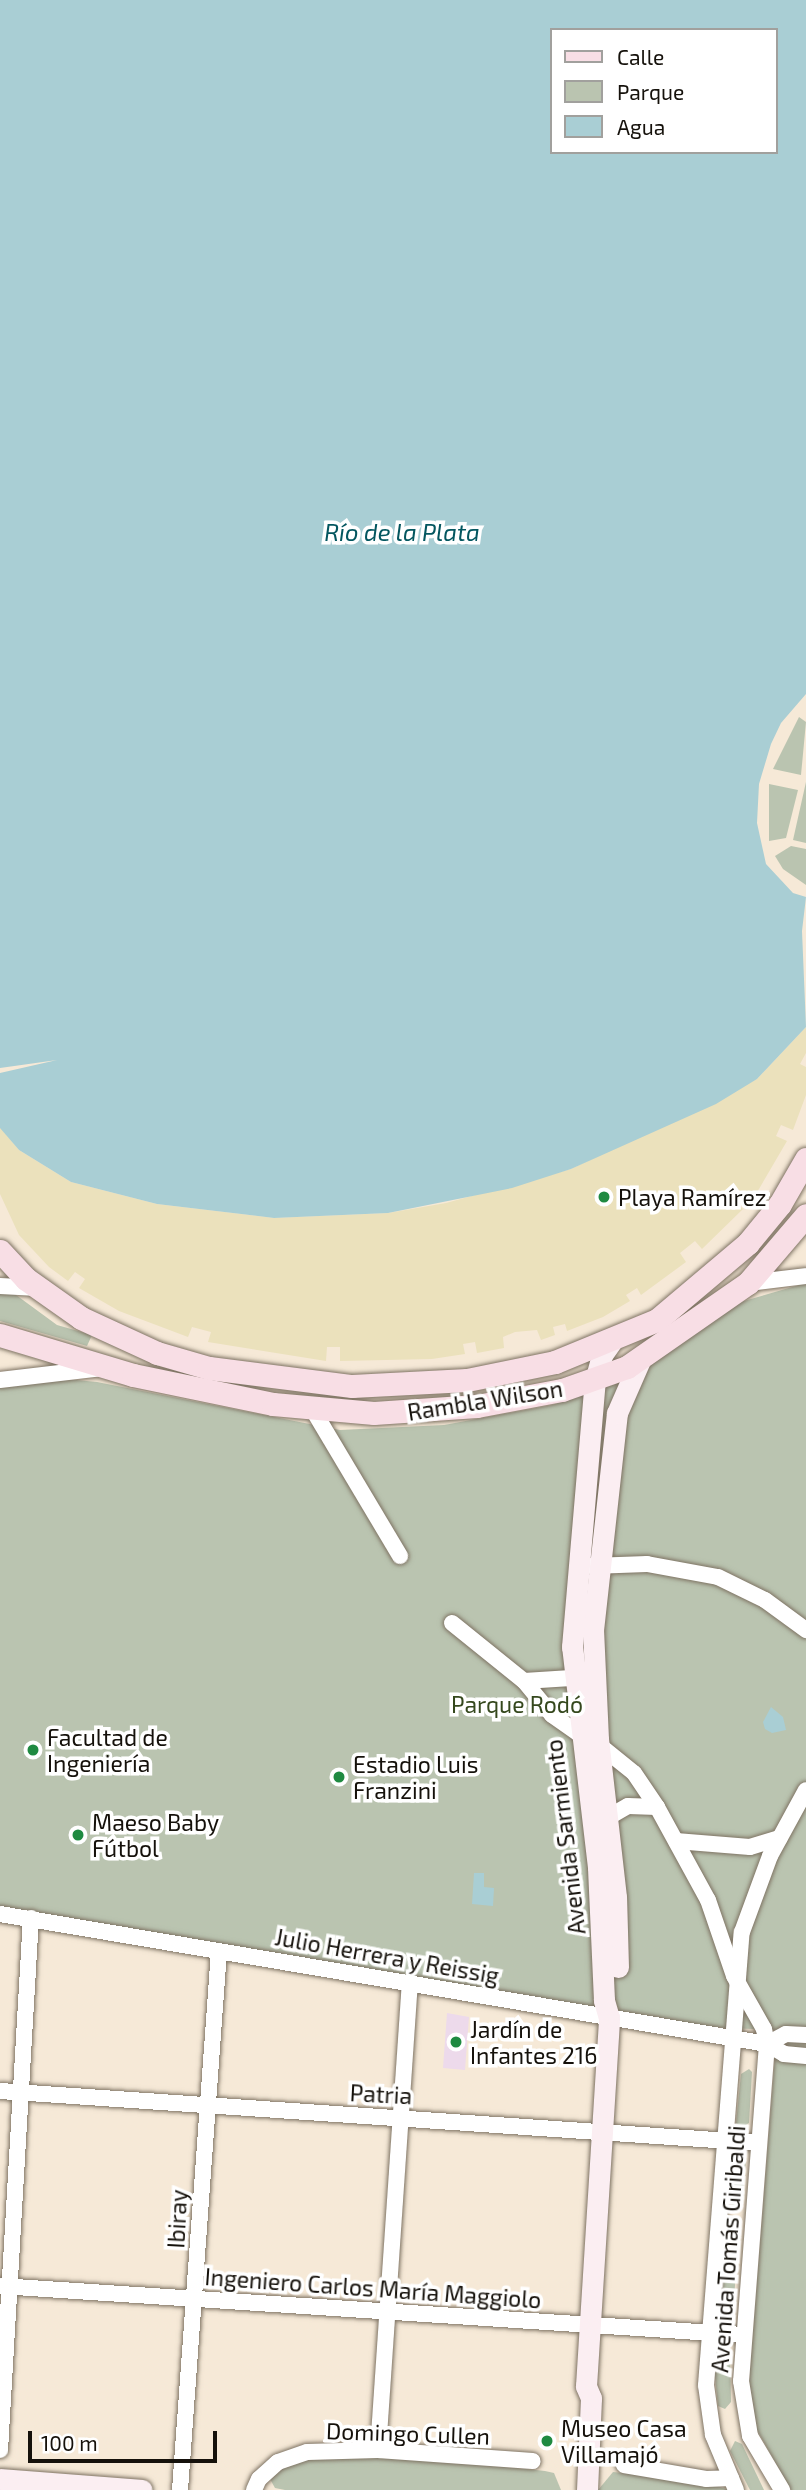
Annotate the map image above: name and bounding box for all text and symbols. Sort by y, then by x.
legend [550,28,778,154]
text: Calle [617,44,664,69]
text: Parque [617,79,684,104]
text: Agua [617,114,665,139]
water label: Río de la Plata [324,518,480,546]
place label: Playa Ramírez [618,1183,767,1211]
marker: Playa Ramírez [596,1189,612,1205]
street label: Rambla Wilson [405,1374,565,1426]
park label: Parque Rodó [451,1690,583,1718]
place label: Facultad de Ingeniería [47,1723,168,1777]
street label: Avenida Sarmiento [539,1738,591,1936]
marker: Facultad de Ingeniería [25,1742,41,1758]
place label: Estadio Luis Franzini [353,1750,478,1804]
marker: Estadio Luis Franzini [331,1769,347,1785]
place label: Maeso Baby Fútbol [92,1808,219,1862]
marker: Maeso Baby Fútbol [70,1827,86,1843]
street label: Julio Herrera y Reissig [272,1923,502,1989]
place label: Jardín de Infantes 216 [470,2015,597,2069]
marker: Jardín de Infantes 216 [448,2034,464,2050]
street label: Patria [349,2079,413,2109]
street label: Avenida Tomás Giribaldi [706,2124,750,2374]
street label: Ibiray [162,2189,192,2249]
street label: Ingeniero Carlos María Maggiolo [204,2262,542,2314]
place label: Museo Casa Villamajó [561,2414,687,2468]
scale bar [32,2416,220,2460]
street label: Domingo Cullen [326,2416,490,2450]
text: 100 m [41,2430,98,2455]
marker: Museo Casa Villamajó [539,2433,555,2449]

